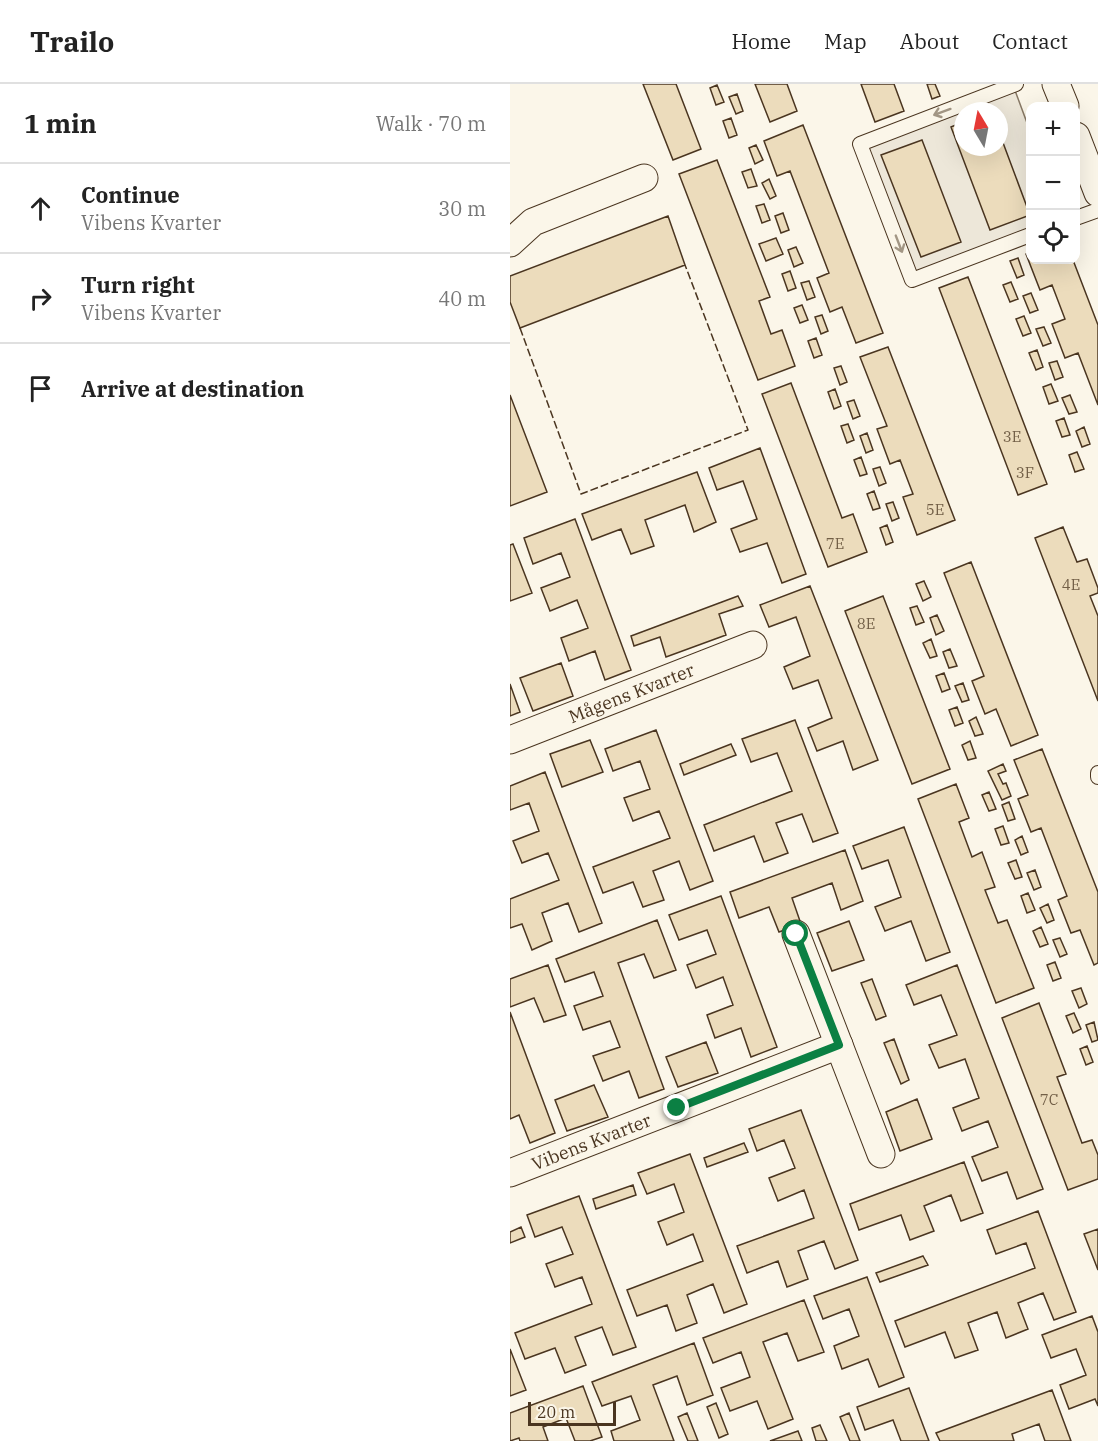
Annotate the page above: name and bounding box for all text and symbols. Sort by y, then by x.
text: Trailo [30,23,114,60]
text: Home [731,27,791,55]
text: Map [824,27,867,55]
text: About [900,27,959,55]
text: Contact [992,27,1068,55]
north arrow [954,102,1008,156]
map controls [1026,102,1080,264]
button: + [1026,102,1080,156]
text: 1 min [24,106,97,140]
one-way arrow [933,108,952,119]
text: Walk · 70 m [376,110,486,137]
button: − [1026,156,1080,210]
text: Continue [81,180,180,209]
icon: ahead [24,192,57,225]
text: 30 m [438,195,486,222]
text: Vibens Kvarter [81,209,221,236]
button: locate [1026,210,1080,264]
one-way arrow [894,234,905,253]
text: Turn right [81,270,195,299]
icon: right [24,282,57,315]
text: 40 m [438,285,486,312]
text: Vibens Kvarter [81,299,221,326]
icon: arrive [24,372,57,405]
text: Arrive at destination [81,374,304,403]
house number: 3E [1003,427,1021,446]
house number: 3F [1016,463,1034,482]
house number: 5E [926,500,944,519]
house number: 7E [826,534,844,553]
house number: 4E [1062,575,1080,594]
house number: 8E [857,614,875,633]
street label: Mågens Kvarter [565,658,697,728]
route start [782,920,808,946]
house number: 7C [1040,1090,1058,1109]
route end [663,1094,689,1120]
street label: Vibens Kvarter [528,1108,654,1175]
scale bar [528,1399,616,1426]
text: 20 m [537,1402,575,1422]

